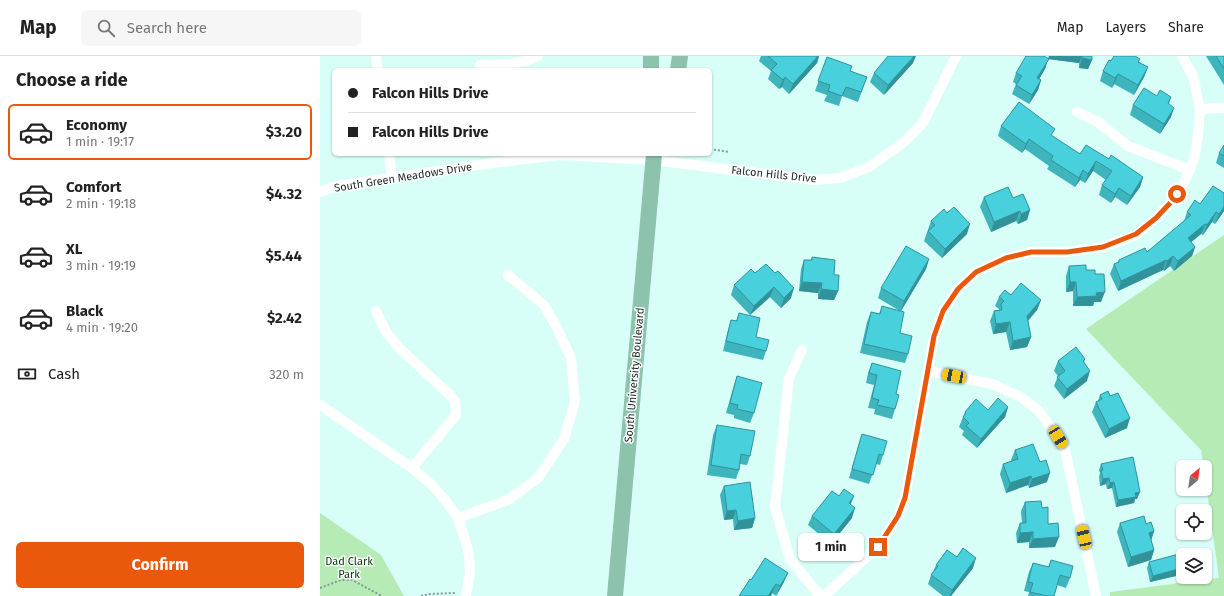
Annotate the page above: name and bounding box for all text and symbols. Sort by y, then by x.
search box [81,10,361,46]
text: Map [20,16,57,39]
icon: search [95,17,117,39]
text: Search here [127,19,207,37]
text: Map [1057,19,1083,36]
text: Layers [1105,19,1146,36]
text: Share [1168,19,1204,36]
text: Choose a ride [16,69,128,91]
text: Falcon Hills Drive [372,84,489,102]
icon: car [18,114,54,150]
text: Economy [66,116,127,134]
text: $3.20 [266,123,302,141]
text: Falcon Hills Drive [372,123,489,141]
text: 1 min · 19:17 [66,134,134,149]
street label: South Green Meadows Drive [333,160,473,195]
street label: Falcon Hills Drive [731,164,817,185]
icon: car [18,176,54,212]
text: Comfort [66,178,122,196]
text: $4.32 [266,185,302,203]
route start [1168,185,1186,203]
text: 2 min · 19:18 [66,196,136,211]
icon: car [18,238,54,274]
text: XL [66,240,82,258]
text: $5.44 [266,247,302,265]
text: 3 min · 19:19 [66,258,136,273]
icon: car [18,300,54,336]
text: Black [66,302,103,320]
street label: South University Boulevard [622,307,647,443]
text: $2.42 [267,309,302,327]
text: 4 min · 19:20 [66,320,138,335]
icon: cash [16,363,38,385]
text: Cash [48,365,80,383]
text: 320 m [269,367,304,382]
car [941,368,967,384]
car [1047,424,1069,450]
north arrow [1176,460,1212,496]
map controls [1176,460,1212,584]
button: locate [1176,504,1212,540]
car [1075,524,1093,550]
callout: 1 min [798,533,864,561]
route end [869,538,887,556]
text: 1 min [815,539,847,554]
button: Confirm [16,542,304,588]
button: layers [1176,548,1212,584]
park label: Dad Clark Park [325,555,373,581]

